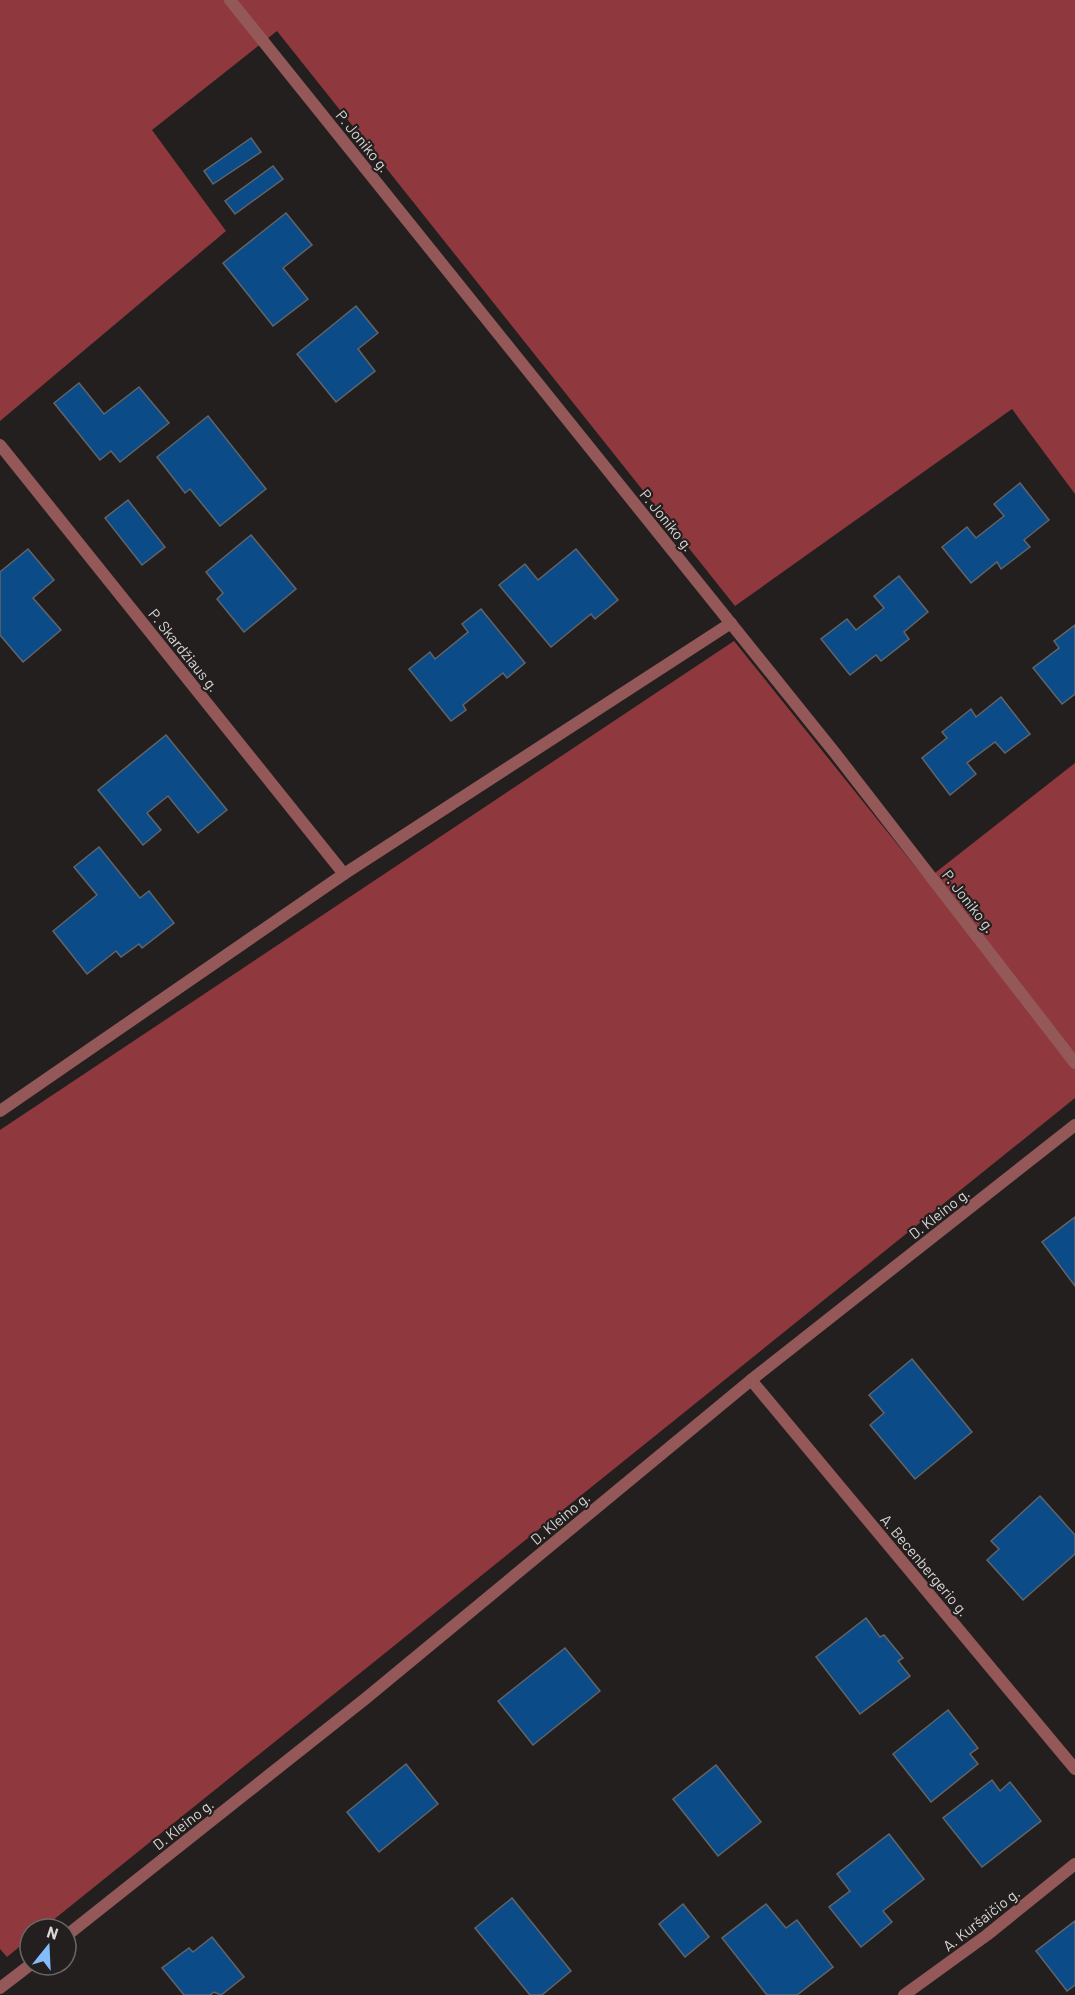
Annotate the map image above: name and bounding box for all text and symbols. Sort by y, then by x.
street label: P. Joniko g. [332,106,394,176]
street label: P. Joniko g. [636,485,698,555]
street label: P. Skardžiaus g. [145,605,223,695]
street label: P. Joniko g. [939,866,999,936]
street label: D. Kleino g. [905,1184,973,1242]
street label: D. Kleino g. [527,1488,593,1548]
street label: A. Becenbergerio g. [877,1510,973,1620]
street label: D. Kleino g. [149,1795,217,1853]
street label: A. Kuršaičio g. [939,1883,1023,1955]
north arrow [18,1917,78,1977]
text: N [45,1922,61,1943]

